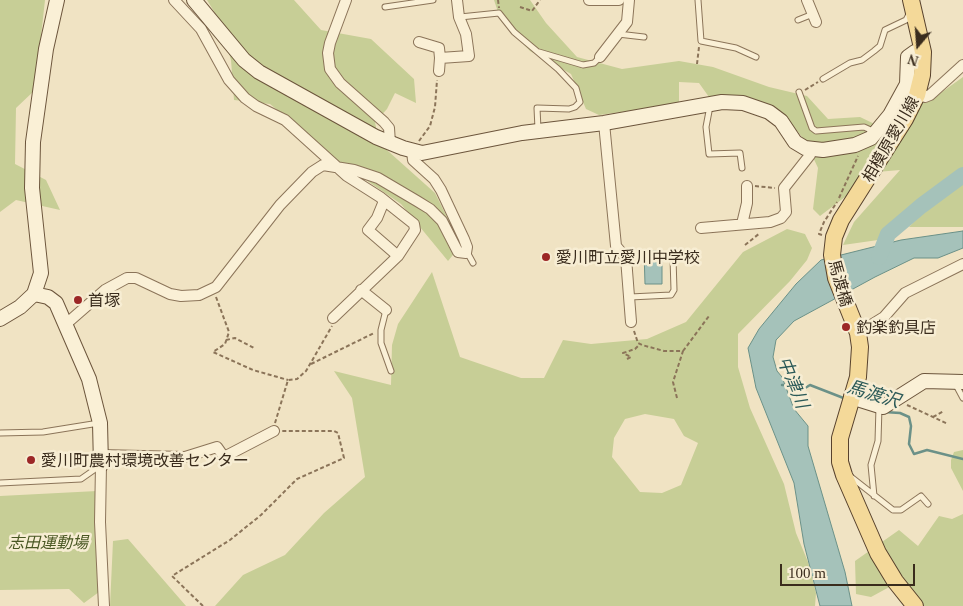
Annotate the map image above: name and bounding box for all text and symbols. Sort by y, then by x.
north arrow [893,20,943,70]
text: N [906,51,920,68]
street label: 相模原愛川線 [858,93,922,185]
place label: 愛川町立愛川中学校 [556,247,700,267]
marker: 愛川町立愛川中学校 [540,251,552,263]
street label: 馬渡橋 [825,257,857,309]
place label: 首塚 [88,290,120,310]
marker: 首塚 [72,294,84,306]
place label: 釣楽釣具店 [856,317,936,337]
marker: 釣楽釣具店 [840,321,852,333]
water label: 中津川 [774,353,814,411]
water label: 馬渡沢 [845,375,903,411]
place label: 愛川町農村環境改善センター [41,450,249,470]
marker: 愛川町農村環境改善センター [25,454,37,466]
park label: 志田運動場 [8,532,88,552]
scale bar [783,554,918,586]
text: 100 m [788,565,826,581]

